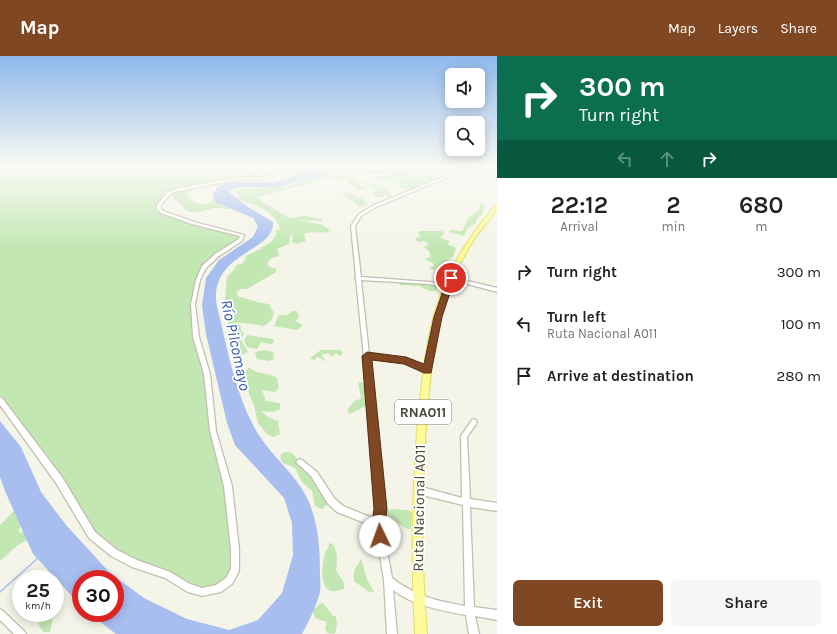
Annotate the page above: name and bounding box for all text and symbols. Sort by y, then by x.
text: Map [20,17,59,39]
text: Map [668,20,696,37]
text: Layers [718,20,758,37]
text: Share [780,20,817,37]
map controls [445,68,485,156]
button: sound [445,68,485,108]
text: 300 m [579,70,666,103]
icon: right [513,72,565,124]
text: Turn right [579,104,659,126]
button: search [445,116,485,156]
icon: left [614,148,636,170]
icon: ahead [656,148,678,170]
icon: right [698,148,720,170]
text: 22:12 [550,191,608,219]
text: 2 [666,191,681,219]
text: 680 [739,191,784,219]
text: Arrival [560,219,598,234]
text: min [662,219,685,234]
text: m [755,219,767,234]
pin [434,261,468,295]
icon: right [513,261,535,283]
text: Turn right [547,263,617,281]
text: 300 m [777,263,821,281]
icon: arrive [440,267,462,289]
water label: Río Pilcomayo [217,298,255,392]
text: Turn left [547,308,606,326]
icon: left [513,313,535,335]
text: 100 m [781,315,821,333]
text: Ruta Nacional A011 [547,326,657,341]
icon: arrive [513,365,535,387]
text: Arrive at destination [547,367,694,385]
text: 280 m [777,367,821,385]
road number: RNA011 [395,400,451,424]
street label: Ruta Nacional A011 [409,444,429,572]
position arrow [359,515,401,557]
speed limit sign: 30 [72,570,124,622]
text: 25 [26,579,50,602]
button: Exit [513,580,663,626]
button: Share [671,580,821,626]
text: km/h [25,600,51,612]

